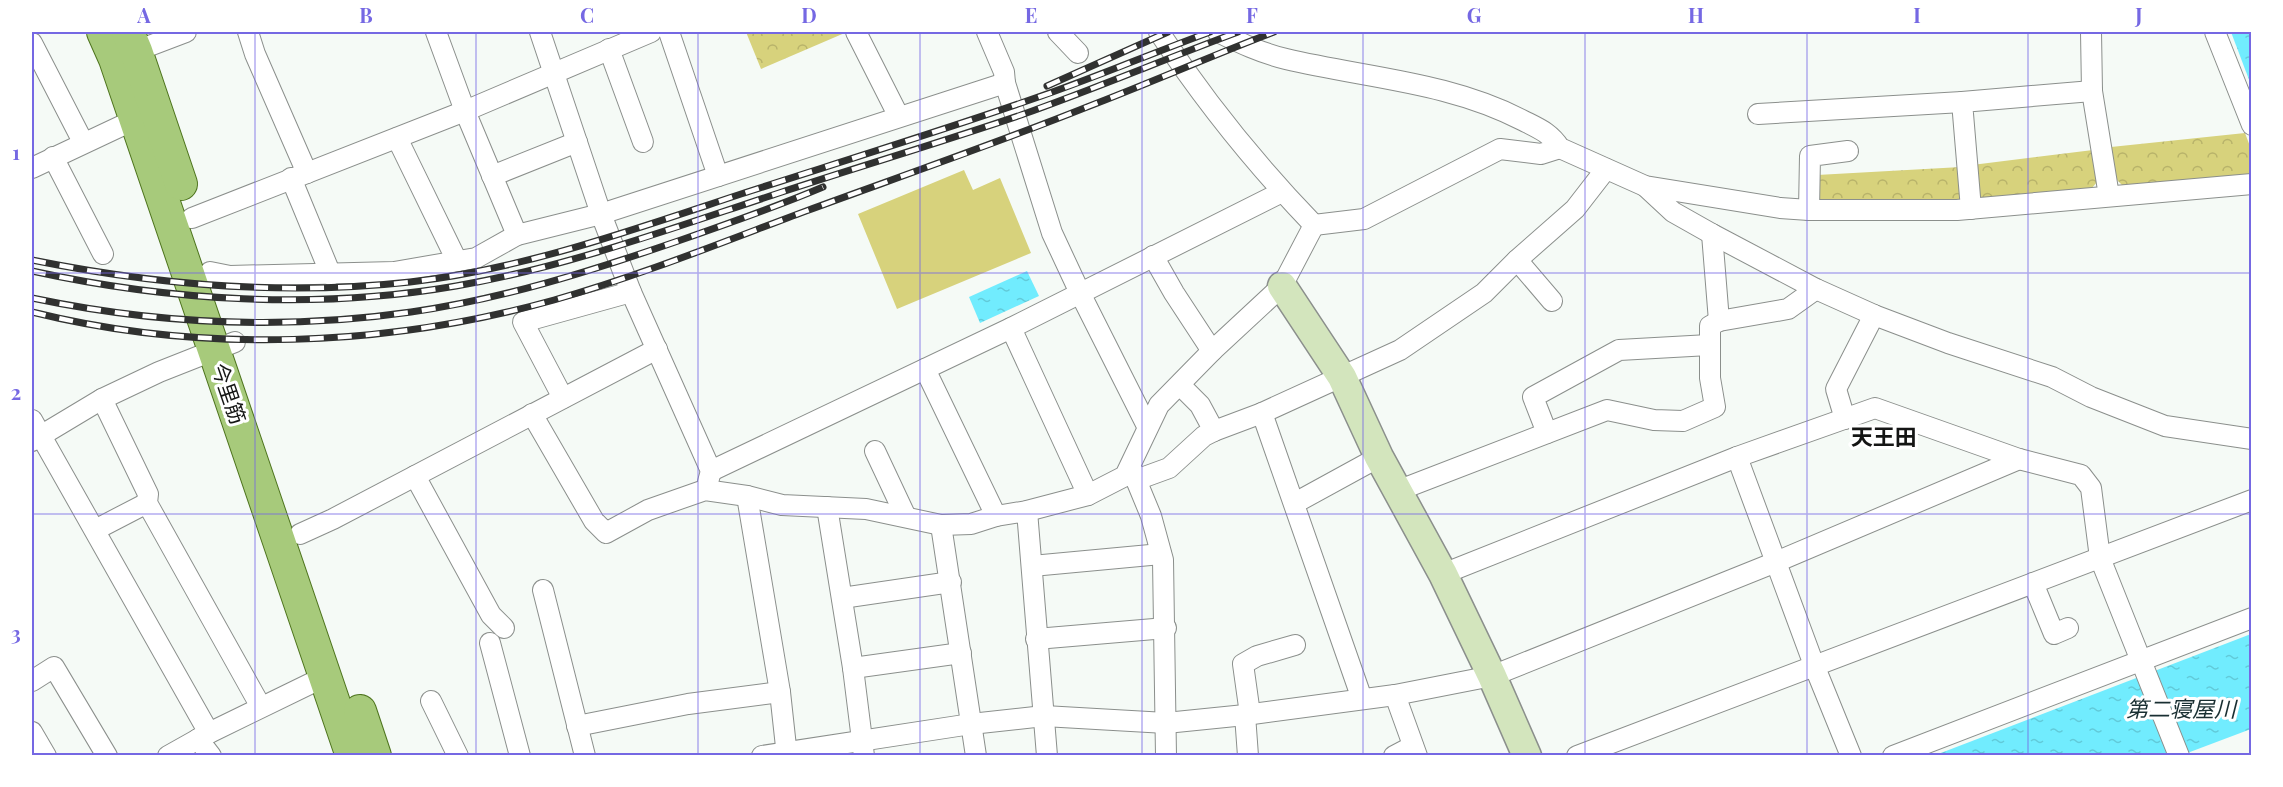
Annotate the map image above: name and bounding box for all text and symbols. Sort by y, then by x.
text: A [136,1,151,28]
text: B [359,1,373,28]
text: C [580,1,594,28]
text: D [801,1,817,28]
text: E [1025,1,1037,28]
text: F [1246,1,1258,28]
text: G [1467,1,1482,28]
text: H [1688,1,1704,28]
text: I [1913,1,1921,28]
text: J [2134,1,2143,28]
text: 1 [12,138,20,165]
street label: 今里筋 [207,359,253,427]
text: 2 [11,378,21,405]
district label: 天王田 [1851,421,1917,451]
text: 3 [11,619,21,646]
water label: 第二寝屋川 [2126,693,2238,723]

